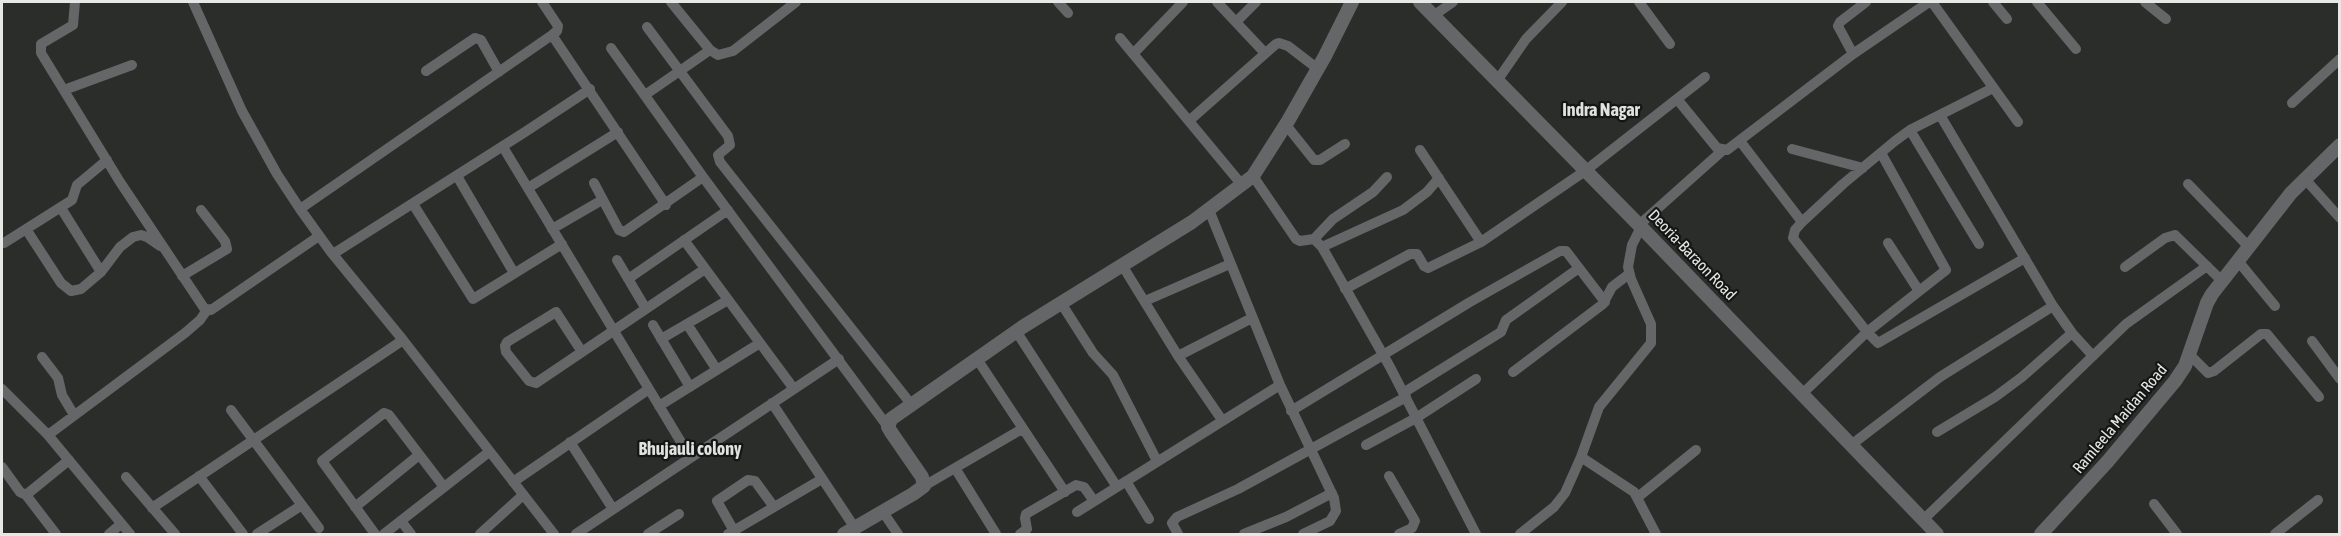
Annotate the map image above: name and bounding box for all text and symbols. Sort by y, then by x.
district label: Indra Nagar [1562,99,1640,121]
street label: Deoria-Baraon Road [1644,206,1740,304]
street label: Ramleela Maidan Road [2069,360,2171,478]
district label: Bhujauli colony [639,438,741,460]

